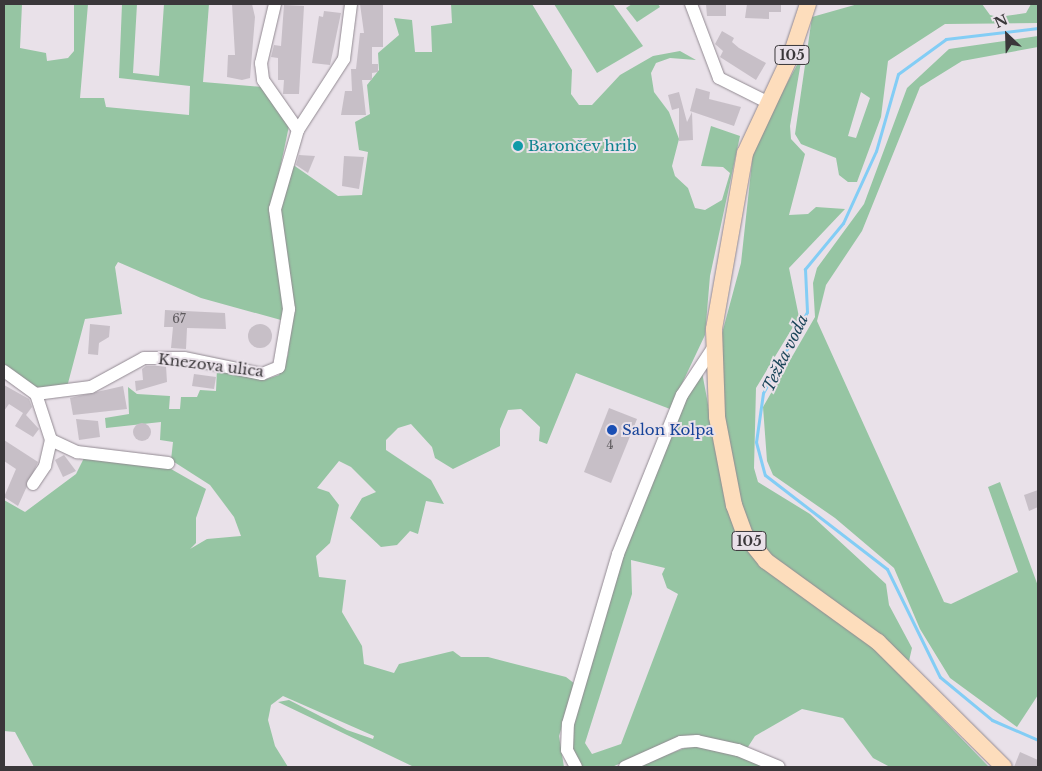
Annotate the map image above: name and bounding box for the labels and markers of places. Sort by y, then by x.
place label: Barončev hrib [528,137,637,155]
marker: Barončev hrib [512,140,524,152]
place label: Salon Kolpa [622,421,714,439]
marker: Salon Kolpa [606,424,618,436]

